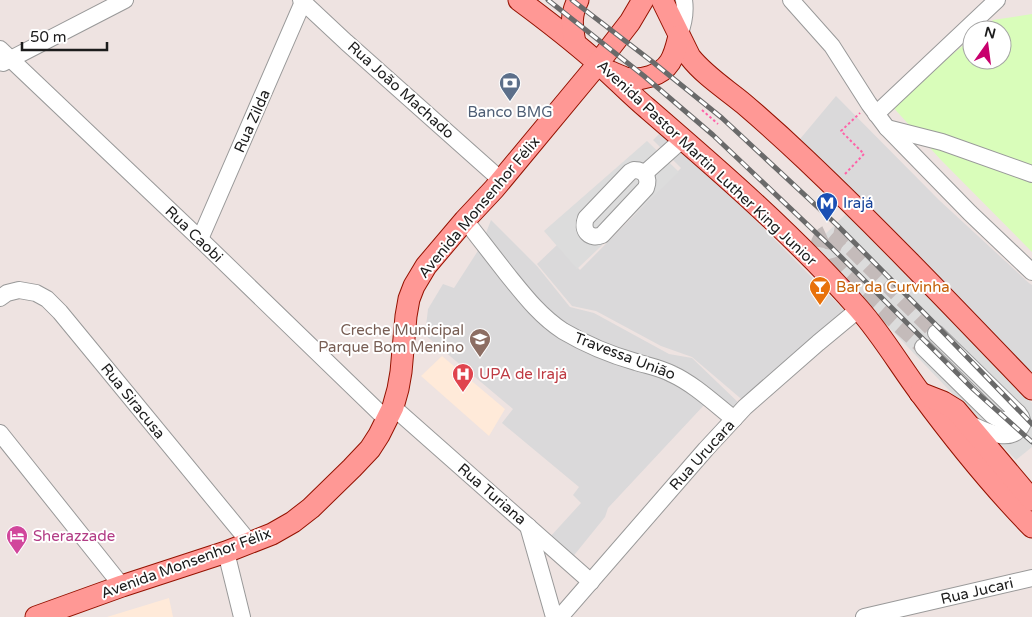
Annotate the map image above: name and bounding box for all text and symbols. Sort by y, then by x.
scale bar [22,20,108,52]
north arrow [962,20,1012,70]
text: N [983,23,998,42]
text: 50 m [30,28,67,46]
street label: Rua João Machado [344,38,458,142]
street label: Avenida Pastor Martin Luther King Junior [594,56,821,270]
bank icon: Banco BMG [498,71,522,102]
street label: Rua Zilda [230,87,274,155]
place label: Banco BMG [467,103,553,121]
street label: Avenida Monsenhor Félix [414,132,544,282]
metro station icon: Irajá [815,191,839,222]
place label: Irajá [843,194,874,212]
street label: Rua Caobi [161,202,227,266]
bar icon: Bar da Curvinha [808,275,832,306]
place label: Bar da Curvinha [836,278,950,296]
place label: Creche Municipal Parque Bom Menino [318,321,464,356]
school or university icon: Creche Municipal Parque Bom Menino [468,327,492,358]
street label: Travessa União [572,328,678,384]
street label: Rua Siracusa [97,360,169,442]
hospital icon: UPA de Irajá [451,362,475,393]
place label: UPA de Irajá [479,365,567,383]
street label: Rua Urucara [666,416,738,494]
street label: Rua Turiana [454,459,530,529]
hotel icon: Sherazzade [5,524,29,555]
street label: Avenida Monsenhor Félix [99,524,273,602]
place label: Sherazzade [33,527,115,545]
street label: Rua Jucari [939,574,1015,608]

